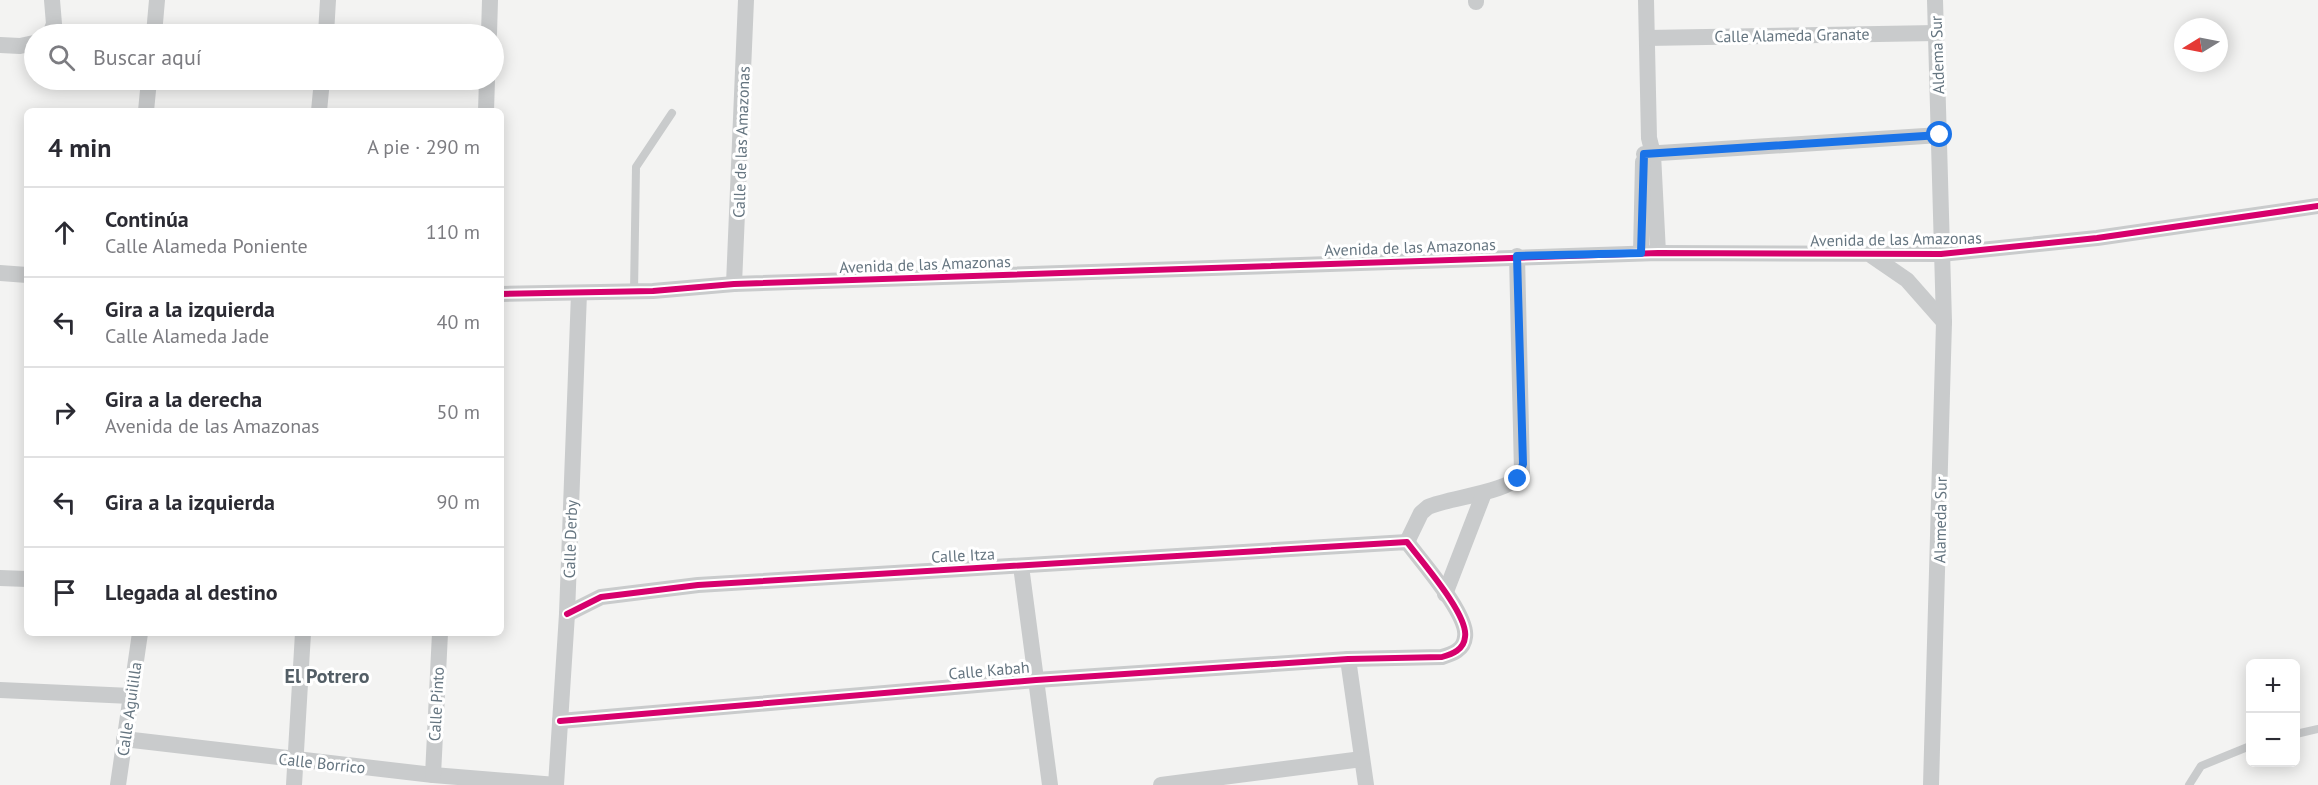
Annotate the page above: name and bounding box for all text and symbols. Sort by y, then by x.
street label: Aldema Sur [1926,15,1948,95]
north arrow [2174,18,2228,72]
search box [24,24,504,90]
street label: Calle Alameda Granate [1714,24,1870,46]
icon: search [45,41,78,74]
text: Buscar aquí [93,43,202,71]
street label: Calle de las Amazonas [728,66,754,218]
route start [1926,121,1952,147]
text: 4 min [48,131,111,164]
text: A pie · 290 m [367,134,480,160]
text: Continúa [105,205,189,233]
icon: ahead [48,216,81,249]
text: 110 m [426,219,480,245]
street label: Avenida de las Amazonas [1810,227,1982,250]
text: Calle Alameda Poniente [105,233,308,259]
street label: Avenida de las Amazonas [1324,234,1496,260]
street label: Avenida de las Amazonas [839,251,1011,277]
text: Gira a la izquierda [105,295,275,323]
icon: left [48,306,81,339]
text: 40 m [437,309,480,335]
text: Calle Alameda Jade [105,323,269,349]
text: Gira a la derecha [105,385,262,413]
icon: right [48,396,81,429]
text: 50 m [437,399,480,425]
text: Avenida de las Amazonas [105,413,320,439]
route end [1504,465,1530,491]
street label: Alameda Sur [1929,476,1951,563]
icon: left [48,486,81,519]
text: Gira a la izquierda [105,488,275,516]
text: 90 m [437,489,480,515]
street label: Calle Derby [559,499,581,579]
street label: Calle Itza [931,543,995,567]
icon: arrive [48,576,81,609]
text: Llegada al destino [105,578,278,606]
street label: Calle Kabah [948,657,1030,683]
map controls [2246,659,2300,767]
button: + [2246,659,2300,713]
street label: Calle Aguililla [112,661,146,757]
district label: El Potrero [285,663,370,689]
street label: Calle Pinto [424,666,448,742]
button: − [2246,713,2300,767]
street label: Calle Borrico [278,749,366,777]

